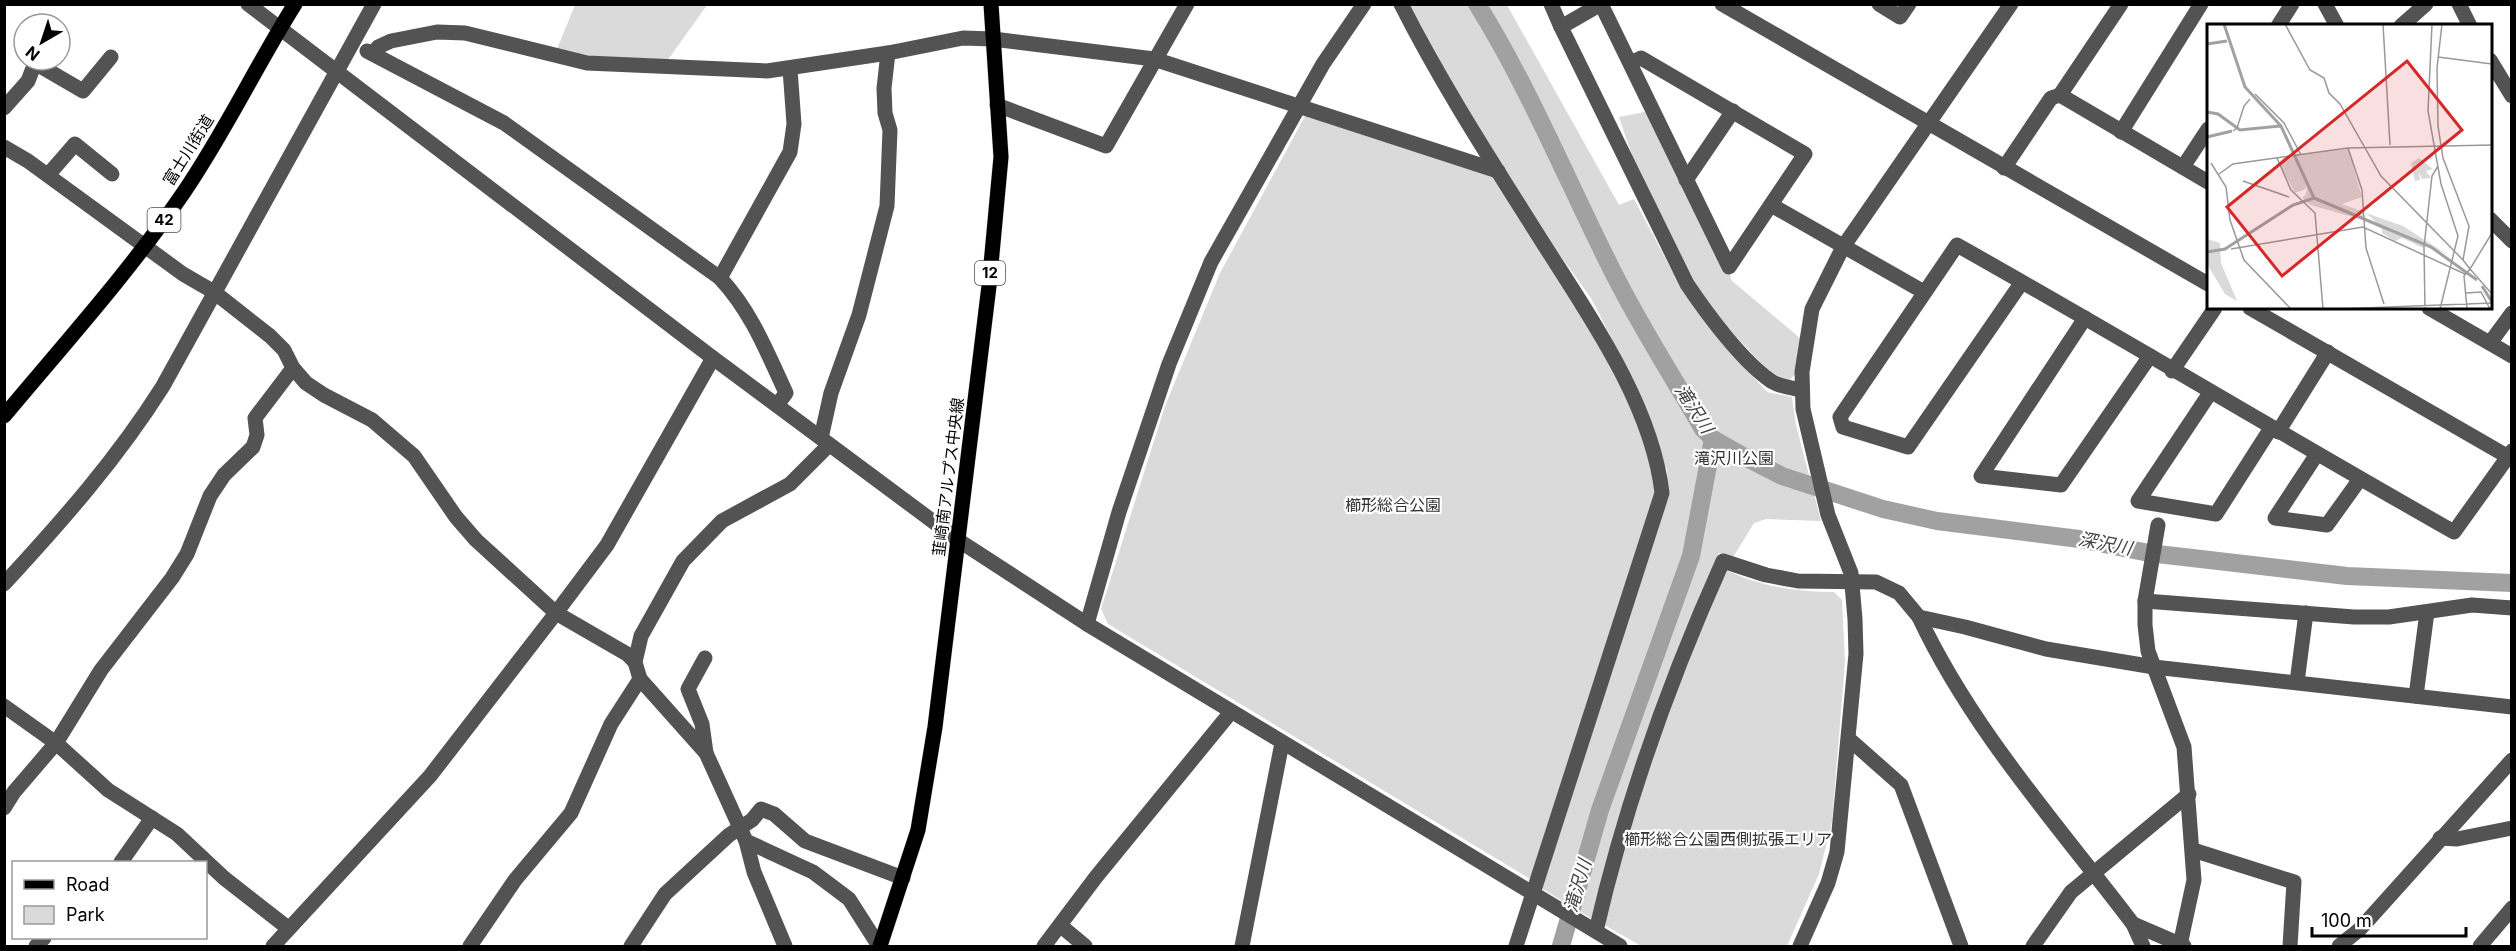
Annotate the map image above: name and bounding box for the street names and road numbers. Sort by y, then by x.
street label: 富士川街道 [158,111,218,189]
road number: 42 [148,208,180,232]
road number: 12 [975,261,1005,285]
street label: 韮崎南アルプス中央線 [928,396,968,558]

